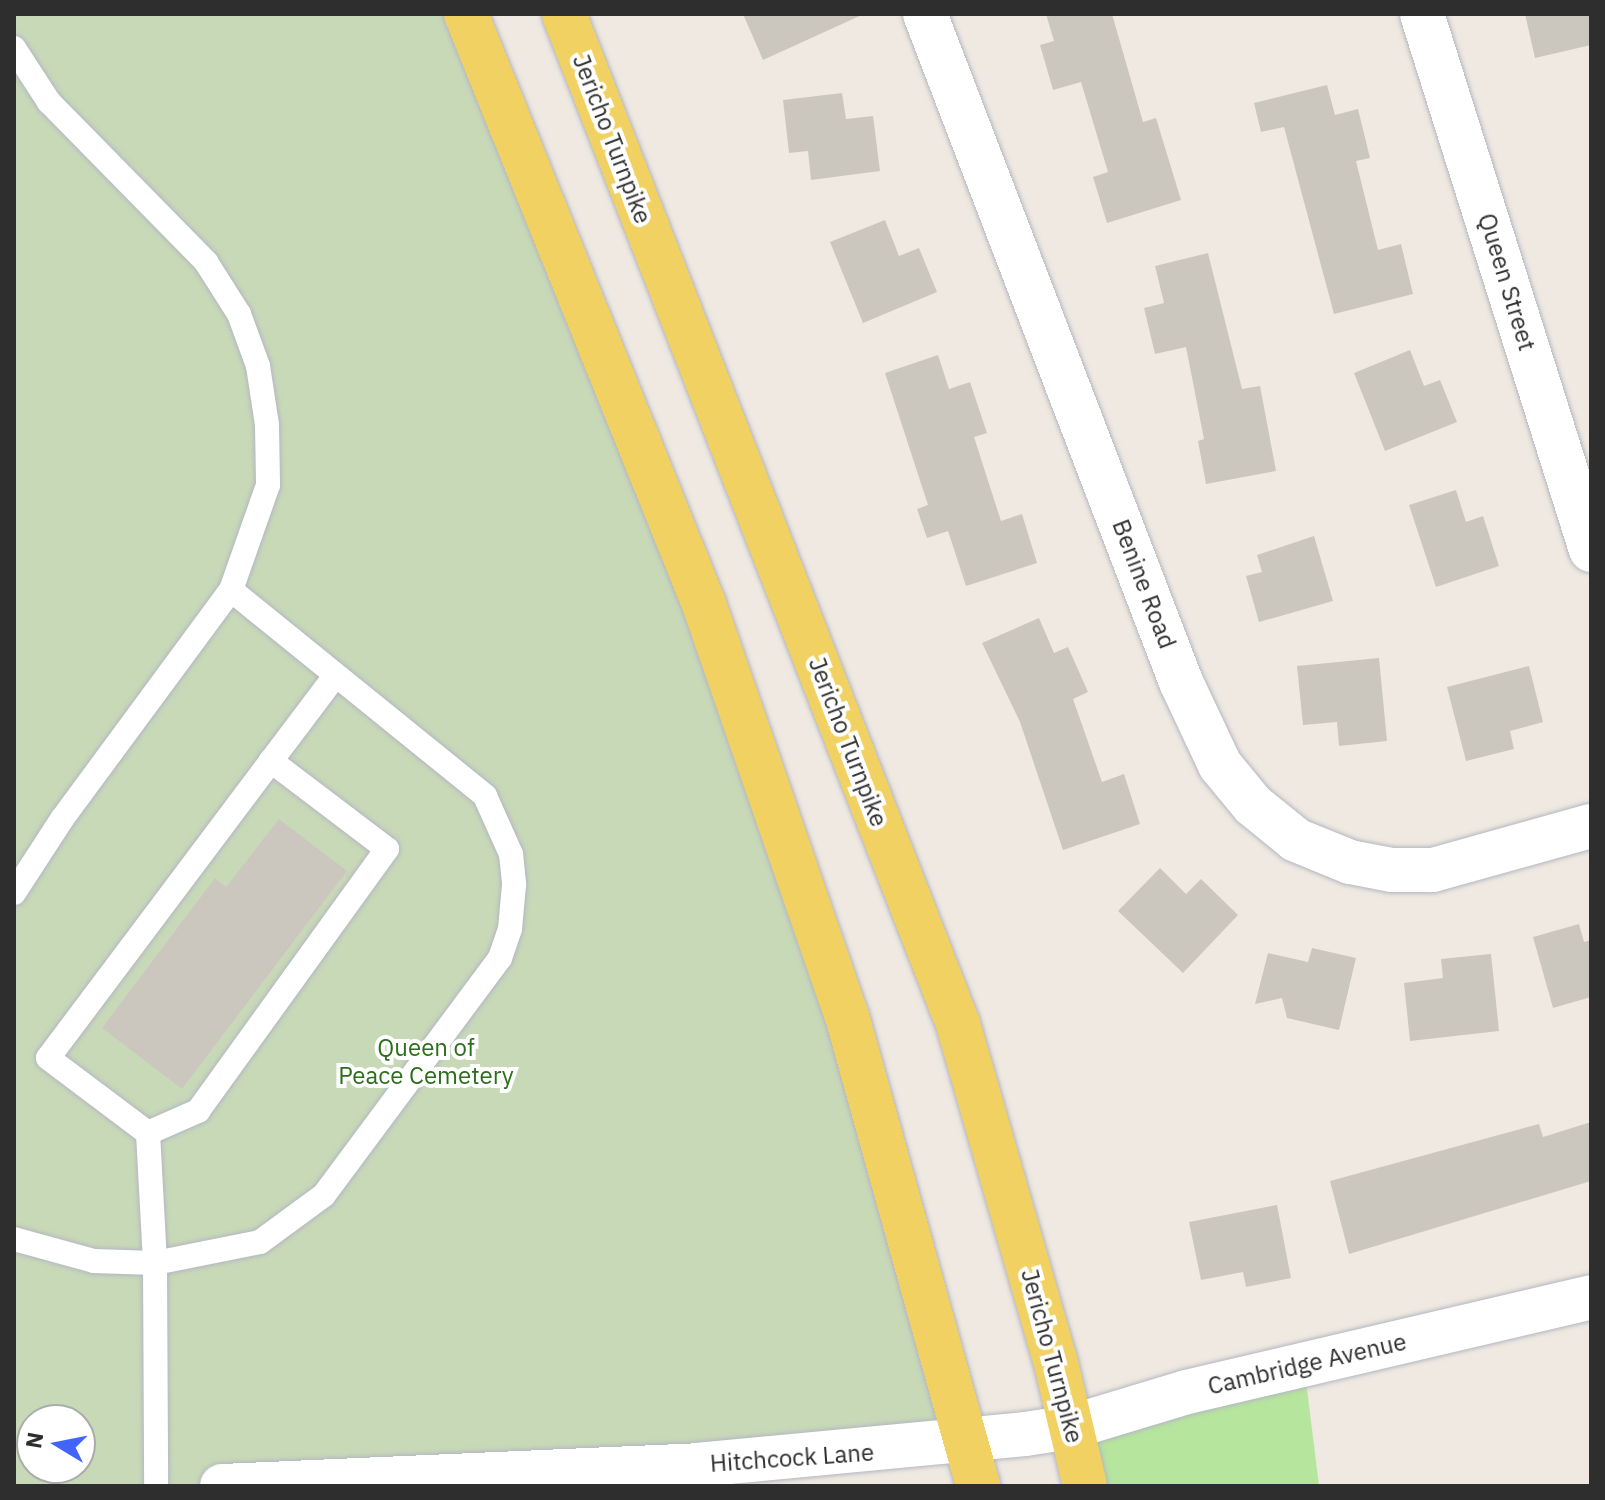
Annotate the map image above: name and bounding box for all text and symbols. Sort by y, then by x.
street label: Jericho Turnpike [566,50,658,228]
street label: Queen Street [1472,210,1542,354]
street label: Benine Road [1106,515,1182,653]
street label: Jericho Turnpike [802,653,894,831]
park label: Queen of Peace Cemetery [338,1034,514,1090]
street label: Jericho Turnpike [1015,1266,1089,1446]
street label: Cambridge Avenue [1205,1327,1409,1401]
north arrow [16,1404,96,1484]
text: N [18,1430,50,1450]
street label: Hitchcock Lane [709,1438,875,1478]

